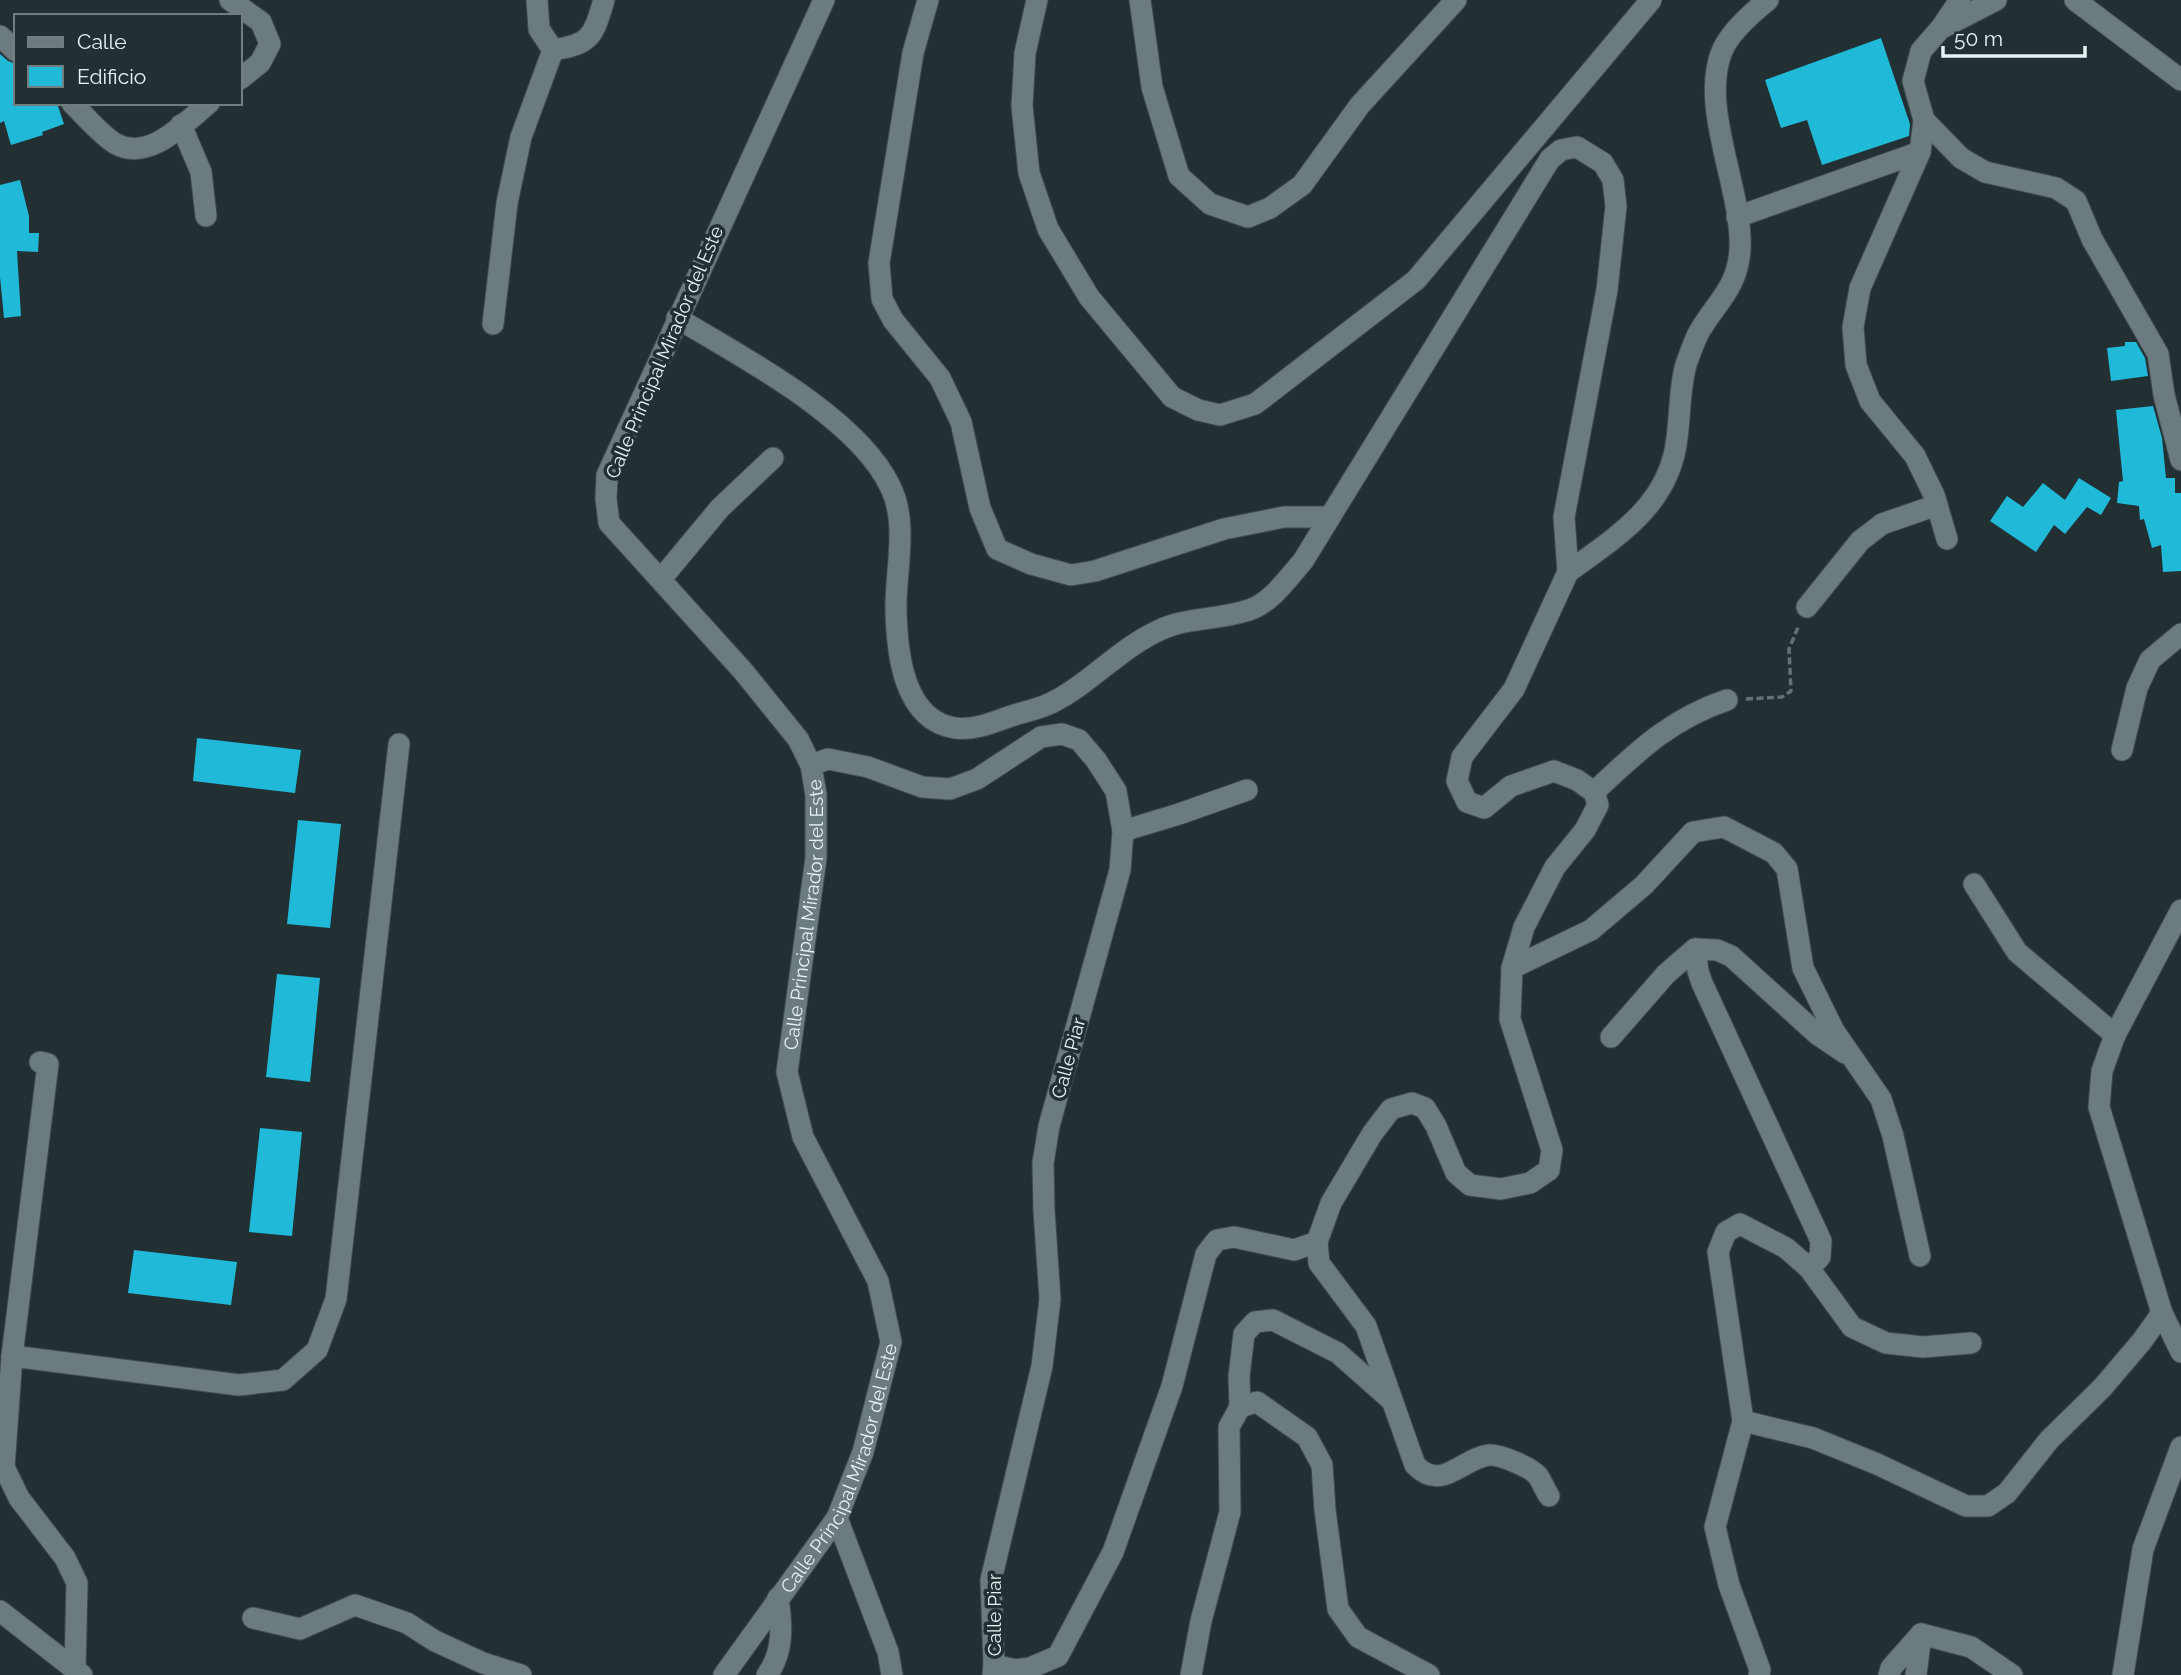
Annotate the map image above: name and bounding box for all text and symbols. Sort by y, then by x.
legend [14,14,242,105]
scale bar [1943,14,2085,58]
text: 50 m [1954,26,2003,51]
text: Calle [77,29,127,54]
text: Edificio [77,64,146,89]
street label: Calle Principal Mirador del Este [601,223,727,481]
street label: Calle Principal Mirador del Este [779,778,827,1051]
street label: Calle Piar [1047,1015,1089,1101]
street label: Calle Principal Mirador del Este [776,1341,901,1597]
street label: Calle Piar [983,1573,1005,1656]

